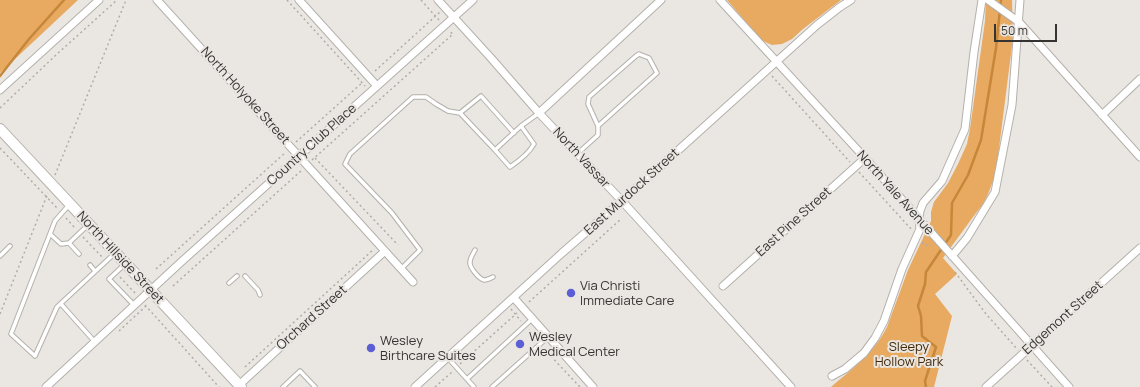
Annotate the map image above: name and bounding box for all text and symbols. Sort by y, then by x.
scale bar [996,16,1059,42]
text: 50 m [1001,22,1028,39]
street label: North Holyoke Street [197,44,293,148]
street label: Country Club Place [264,101,360,189]
street label: North Vassar [549,125,613,191]
street label: East Murdock Street [581,145,683,239]
street label: North Yale Avenue [853,148,937,238]
street label: East Pine Street [753,184,835,260]
street label: North Hillside Street [73,209,167,307]
place label: Via Christi Immediate Care [580,278,674,309]
street label: Edgemont Street [1020,278,1106,358]
street label: Orchard Street [274,282,350,354]
marker: Via Christi Immediate Care [565,287,577,299]
place label: Wesley Medical Center [529,329,620,360]
place label: Wesley Birthcare Suites [380,333,476,364]
marker: Wesley Medical Center [514,338,526,350]
park label: Sleepy Hollow Park [875,339,943,370]
marker: Wesley Birthcare Suites [365,342,377,354]

